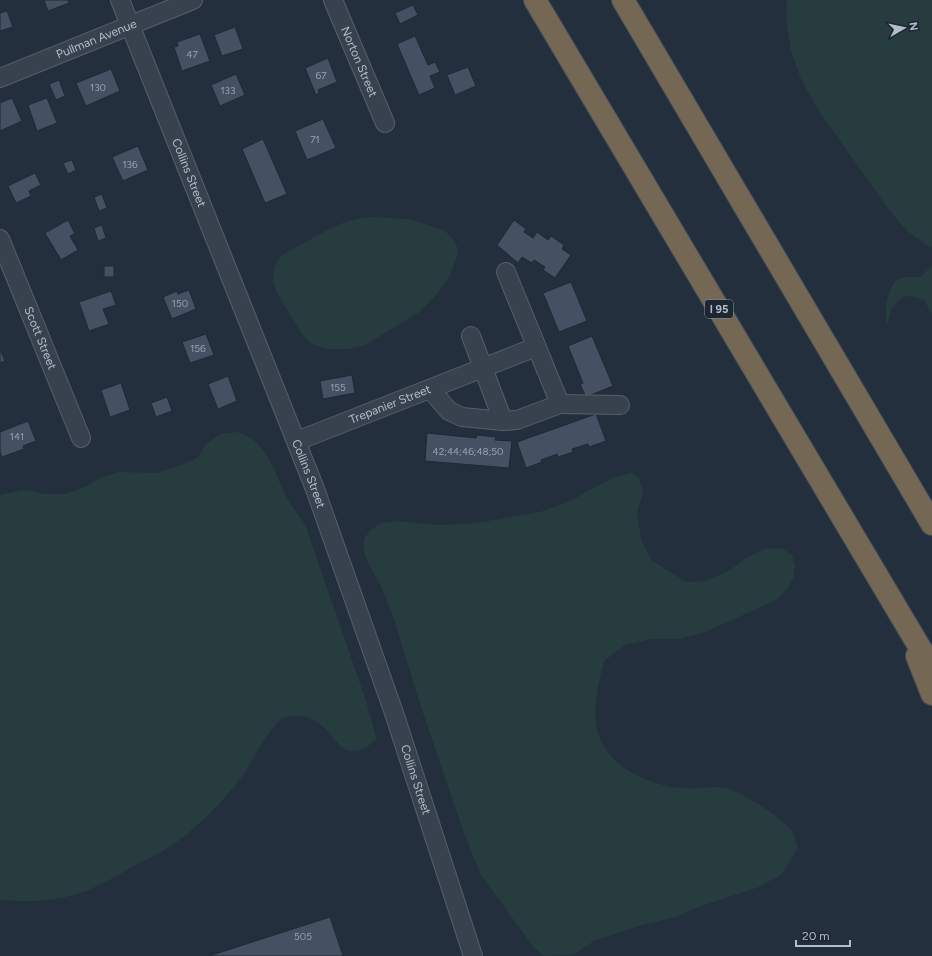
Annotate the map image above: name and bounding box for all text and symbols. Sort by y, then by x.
north arrow [884,8,924,48]
street label: Pullman Avenue [54,16,139,62]
text: N [906,21,920,32]
street label: Norton Street [338,24,380,99]
house number: 47 [186,48,198,61]
house number: 67 [315,69,327,82]
house number: 130 [90,81,106,94]
house number: 133 [220,84,236,97]
house number: 71 [310,133,320,146]
street label: Collins Street [169,136,209,210]
house number: 136 [122,158,138,171]
house number: 150 [172,297,188,310]
road number: I 95 [705,300,733,318]
street label: Scott Street [21,305,60,372]
house number: 156 [190,342,206,355]
house number: 155 [330,381,346,394]
street label: Trepanier Street [347,382,433,427]
house number: 141 [10,430,24,443]
street label: Collins Street [289,437,328,510]
house number: 42;44;46;48;50 [433,445,503,458]
street label: Collins Street [398,743,434,817]
scale bar [796,922,850,948]
text: 20 m [802,929,830,943]
house number: 505 [294,930,312,943]

